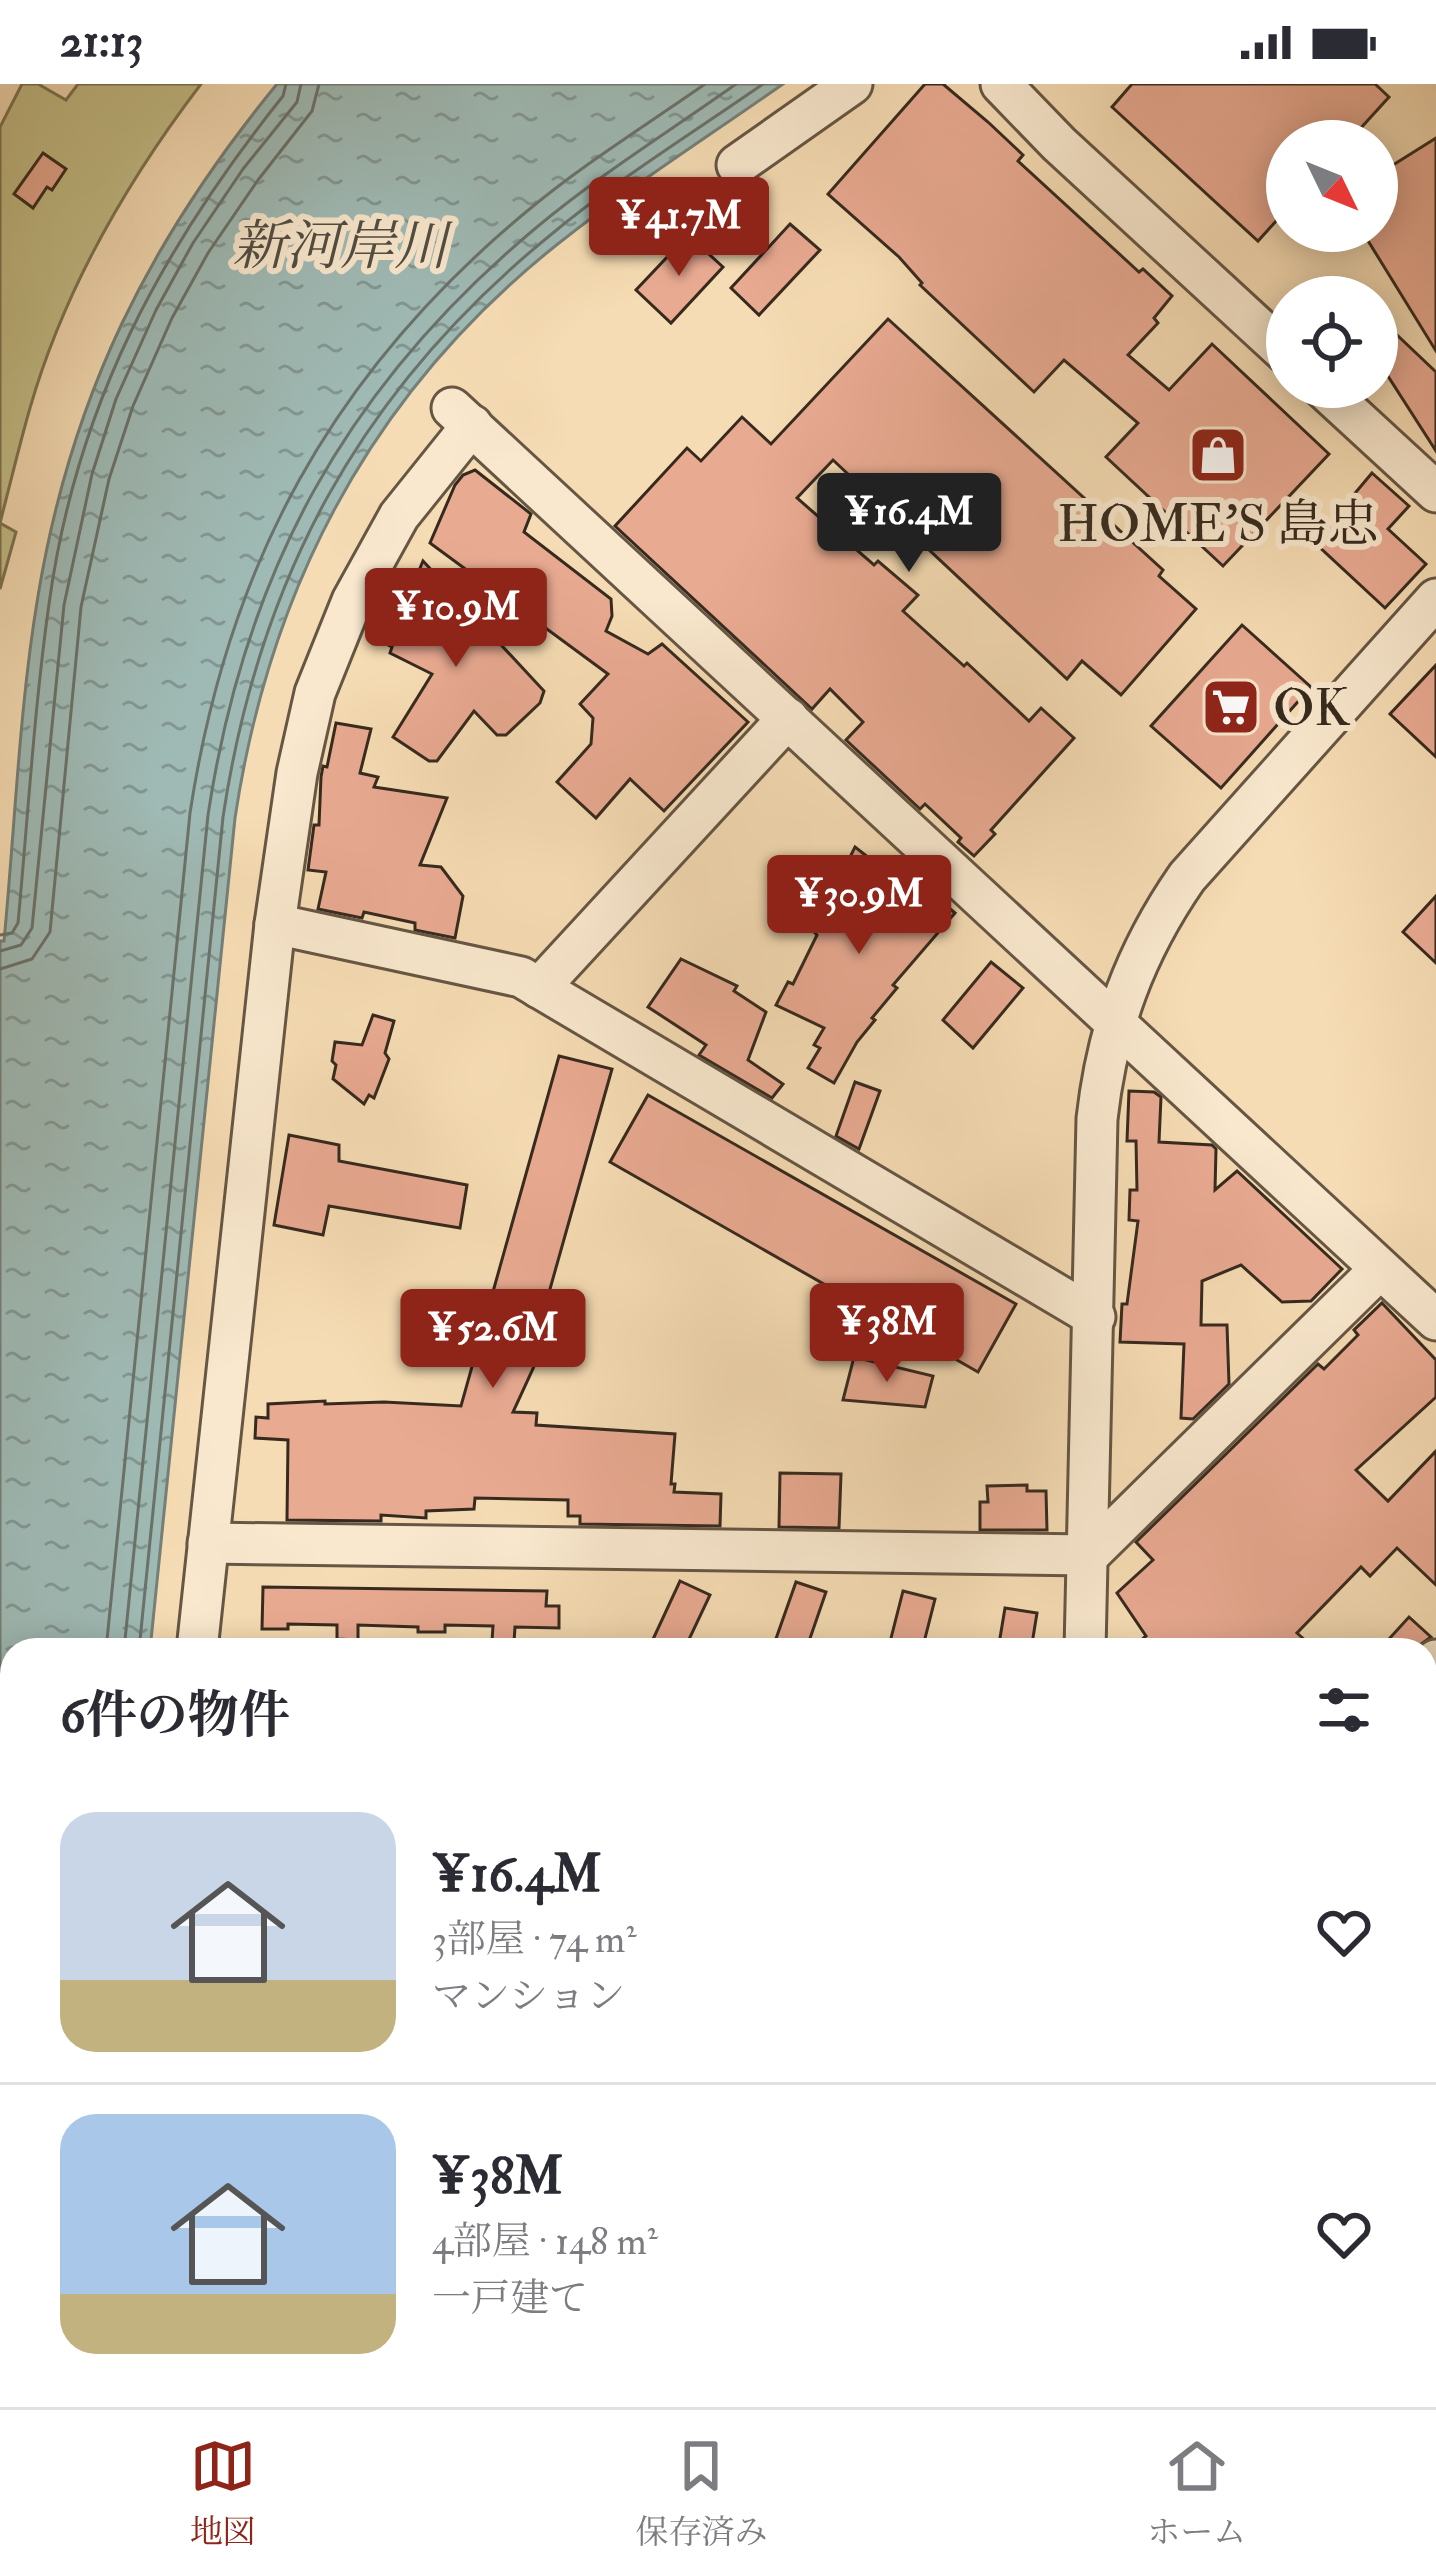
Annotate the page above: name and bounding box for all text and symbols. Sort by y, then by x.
text: 21:13 [60,14,143,70]
north arrow [1266,120,1398,252]
map controls [1266,120,1398,408]
pin: ¥41.7M [581,177,777,279]
text: ¥41.7M [616,191,742,240]
water label: 新河岸川 [232,213,453,281]
button: locate [1266,276,1398,408]
shop icon: HOME'S 島忠 [1187,424,1249,486]
pin: ¥16.4M [811,473,1007,575]
text: ¥16.4M [844,487,974,536]
place label: HOME'S 島忠 [1057,493,1379,557]
pin: ¥10.9M [358,568,554,670]
text: ¥10.9M [392,582,520,631]
supermarket icon: OK [1200,676,1262,738]
place label: OK [1273,677,1351,741]
pin: ¥30.9M [761,855,957,957]
text: ¥30.9M [794,869,924,918]
pin: ¥38M [816,1283,958,1385]
pin: ¥52.6M [395,1289,591,1391]
text: ¥38M [837,1297,937,1346]
text: ¥52.6M [427,1303,559,1352]
icon: filters [1311,1677,1377,1743]
text: 6件の物件 [60,1684,290,1748]
text: ¥16.4M [432,1843,602,1907]
icon: home [156,1860,300,2004]
icon: heart [1311,1899,1377,1965]
text: 3部屋 · 74 m² [432,1915,636,1964]
text: マンション [432,1972,625,2021]
text: ¥38M [432,2145,563,2209]
icon: home [156,2162,300,2306]
icon: heart [1311,2201,1377,2267]
text: 4部屋 · 148 m² [432,2217,658,2266]
text: 一戸建て [432,2274,588,2323]
tab: 地図 [190,2433,256,2553]
tab: 保存済み [635,2433,767,2553]
tab: ホーム [1147,2433,1246,2553]

